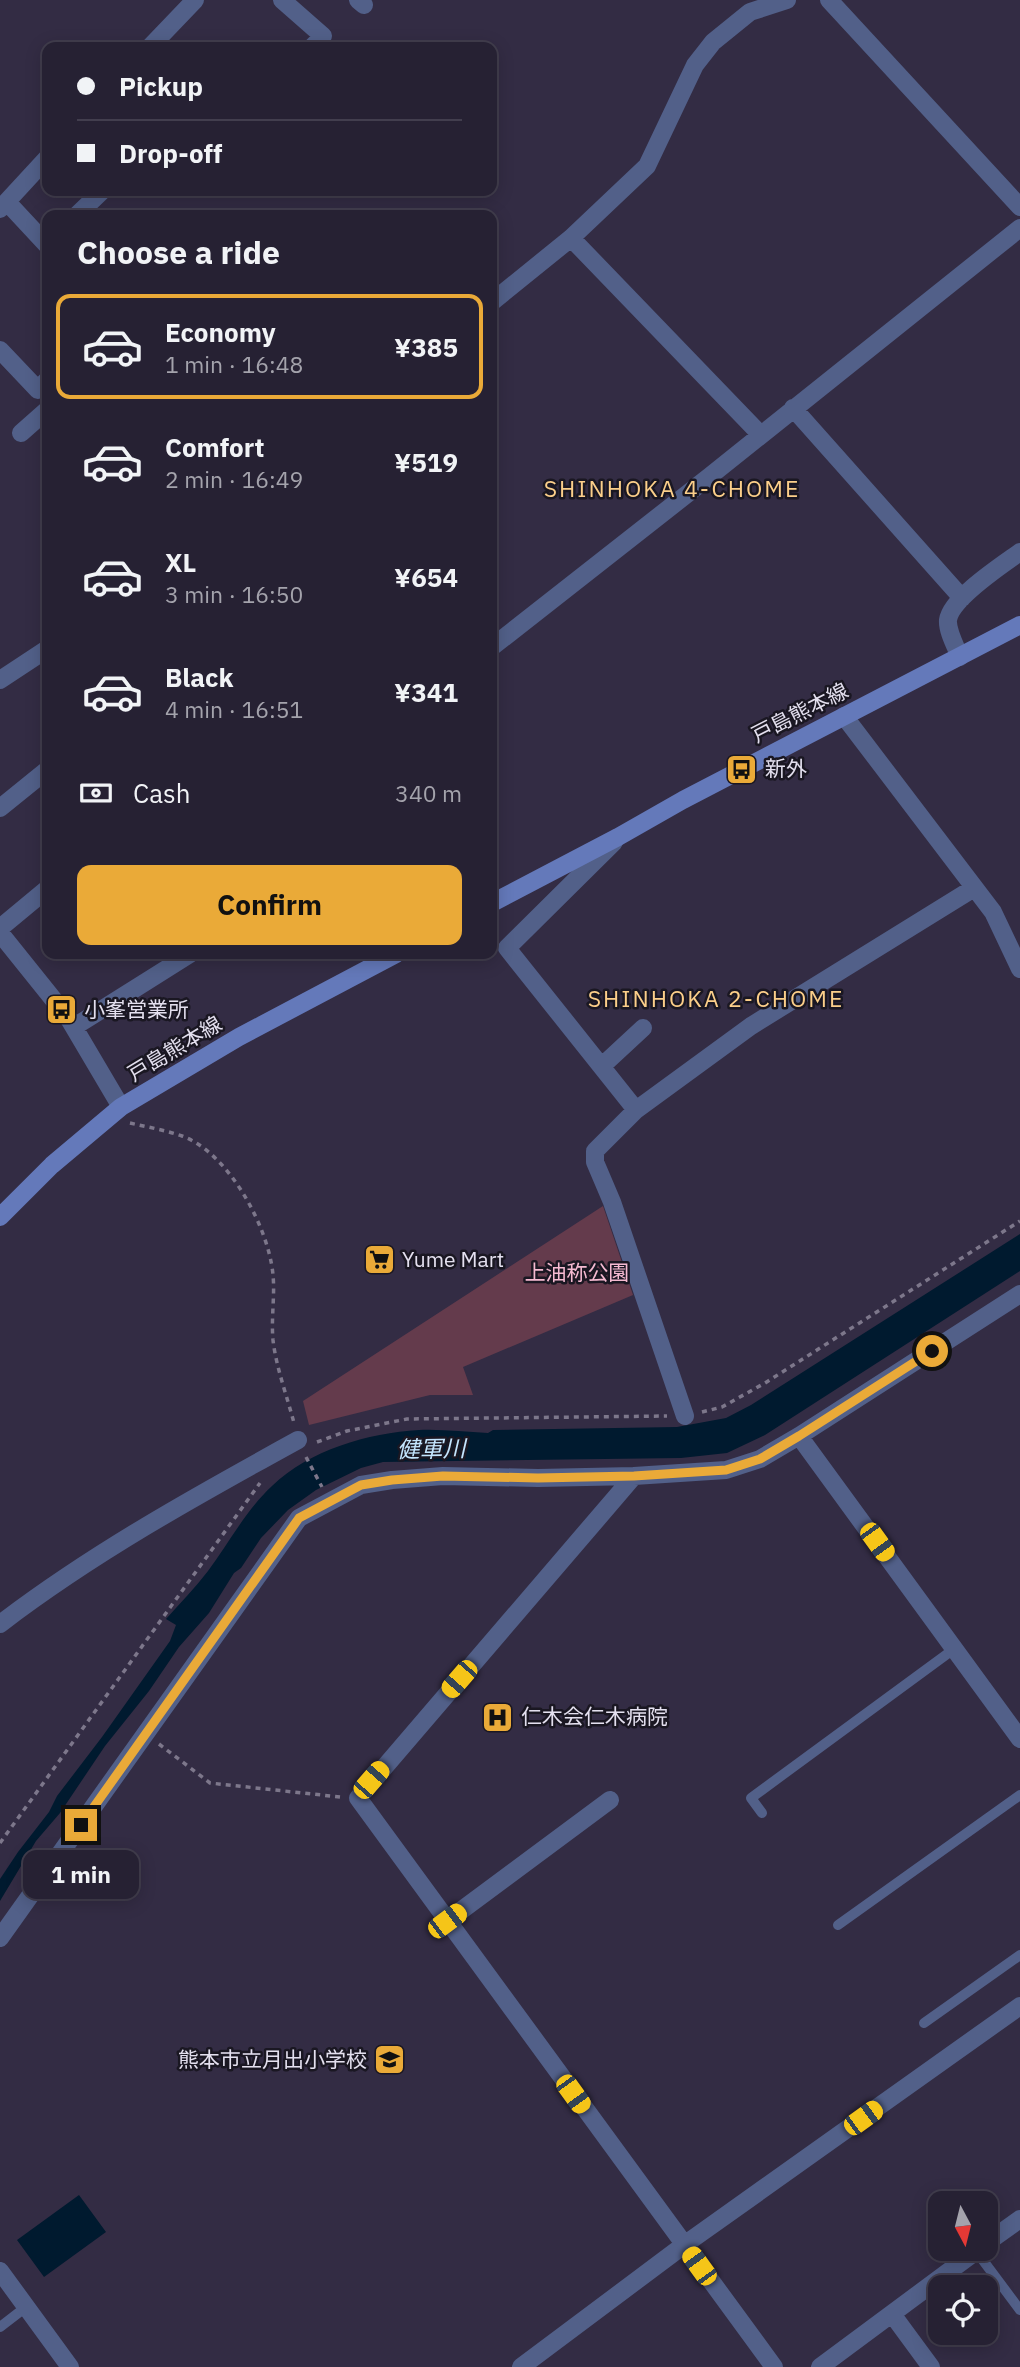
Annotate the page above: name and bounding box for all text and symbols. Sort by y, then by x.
text: Pickup [119,69,203,103]
text: Drop-off [119,136,222,170]
text: Choose a ride [77,231,280,273]
icon: car [81,315,144,378]
text: Economy [165,315,276,349]
text: ¥385 [394,330,458,364]
text: 1 min · 16:48 [165,349,303,379]
icon: car [81,430,144,493]
text: Comfort [165,430,264,464]
text: ¥519 [394,445,458,479]
text: 2 min · 16:49 [165,464,303,494]
district label: SHINHOKA 4-CHOME [544,473,800,503]
icon: car [81,545,144,608]
text: XL [165,545,196,579]
text: ¥654 [394,560,458,594]
text: 3 min · 16:50 [165,579,303,609]
icon: car [81,660,144,723]
text: Black [165,660,233,694]
text: ¥341 [394,675,458,709]
street label: 戸島熊本線 [746,676,853,748]
text: 4 min · 16:51 [165,694,303,724]
bus stop icon: 新外 [725,752,759,786]
place label: 新外 [765,754,807,782]
icon: cash [77,774,115,812]
text: Cash [133,776,190,810]
text: 340 m [395,778,462,808]
button: Confirm [77,865,462,945]
district label: SHINHOKA 2-CHOME [588,983,844,1013]
bus stop icon: 小峯営業所 [44,993,78,1027]
place label: 小峯営業所 [84,995,189,1023]
street label: 戸島熊本線 [122,1009,227,1087]
supermarket icon: Yume Mart [362,1243,396,1277]
place label: Yume Mart [402,1245,504,1273]
park label: 上油称公園 [525,1258,630,1286]
route start [916,1335,948,1367]
water label: 健軍川 [396,1432,469,1464]
car [857,1519,898,1565]
car [438,1656,481,1702]
hospital icon: 仁木会仁木病院 [481,1700,515,1734]
place label: 仁木会仁木病院 [521,1702,668,1730]
car [350,1757,393,1803]
route end [65,1809,97,1841]
callout: 1 min [23,1850,139,1898]
text: 1 min [51,1859,111,1889]
car [424,1900,471,1942]
school or university icon: 熊本市立月出小学校 [373,2043,407,2077]
place label: 熊本市立月出小学校 [178,2045,367,2073]
car [553,2071,594,2117]
car [840,2097,887,2139]
north arrow [928,2191,998,2261]
map controls [928,2191,998,2345]
car [679,2243,720,2289]
button: locate [928,2275,998,2345]

